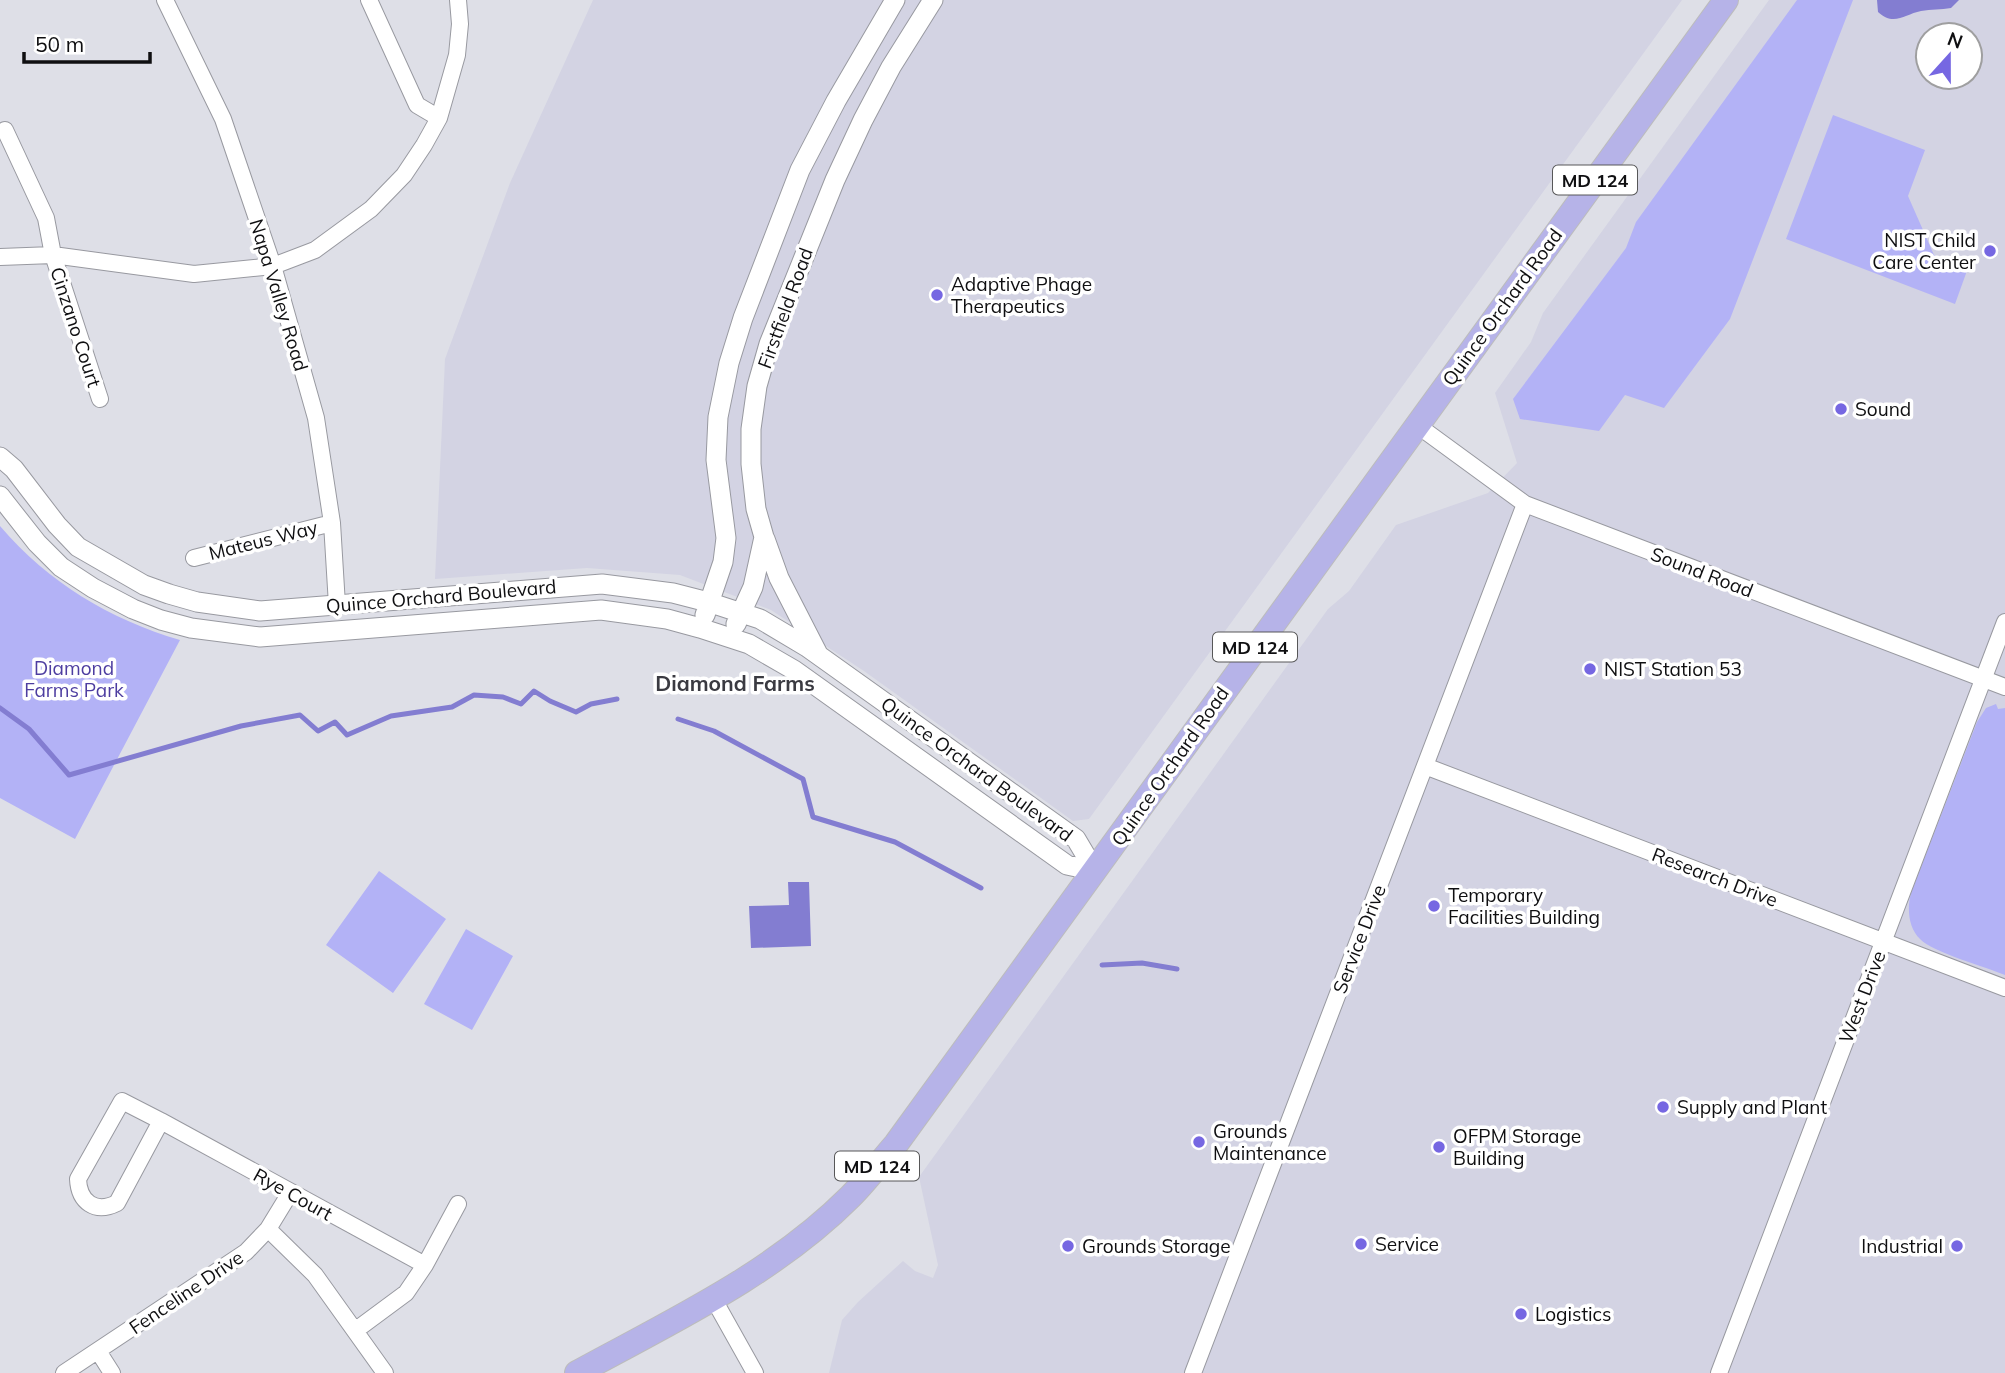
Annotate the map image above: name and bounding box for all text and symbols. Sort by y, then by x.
scale bar [24,21,150,65]
north arrow [1914,21,1984,91]
text: N [1944,26,1966,54]
text: 50 m [35,31,84,57]
road number: MD 124 [1553,166,1637,195]
street label: Napa Valley Road [244,216,314,374]
street label: Quince Orchard Road [1437,224,1567,390]
place label: NIST Child Care Center [1872,228,1976,274]
marker: NIST Child Care Center [1982,243,1998,259]
street label: Firstfield Road [752,244,818,372]
street label: Cinzano Court [45,264,107,390]
place label: Adaptive Phage Therapeutics [951,272,1092,318]
marker: Adaptive Phage Therapeutics [929,287,945,303]
place label: Sound [1855,397,1911,421]
marker: Sound [1833,401,1849,417]
street label: Mateus Way [206,515,320,565]
street label: Sound Road [1647,541,1757,603]
street label: Quince Orchard Boulevard [325,574,557,618]
road number: MD 124 [1213,632,1297,662]
park label: Diamond Farms Park [24,656,124,702]
place label: NIST Station 53 [1604,657,1742,681]
marker: NIST Station 53 [1582,661,1598,677]
district label: Diamond Farms [655,670,815,696]
street label: Quince Orchard Road [1106,682,1234,850]
street label: Quince Orchard Boulevard [876,691,1078,847]
street label: Research Drive [1649,842,1781,912]
street label: Service Drive [1327,881,1391,997]
place label: Temporary Facilities Building [1448,883,1600,929]
marker: Temporary Facilities Building [1426,898,1442,914]
street label: West Drive [1833,947,1891,1047]
place label: Supply and Plant [1677,1095,1827,1119]
marker: Supply and Plant [1655,1099,1671,1115]
place label: Grounds Maintenance [1213,1119,1326,1165]
place label: OFPM Storage Building [1453,1124,1581,1170]
marker: Grounds Maintenance [1191,1134,1207,1150]
marker: OFPM Storage Building [1431,1139,1447,1155]
road number: MD 124 [835,1152,919,1181]
street label: Rye Court [249,1163,337,1226]
place label: Service [1375,1232,1439,1256]
place label: Grounds Storage [1082,1234,1231,1258]
place label: Industrial [1861,1234,1943,1258]
marker: Service [1353,1236,1369,1252]
marker: Grounds Storage [1060,1238,1076,1254]
marker: Industrial [1949,1238,1965,1254]
street label: Fenceline Drive [124,1245,248,1339]
place label: Logistics [1535,1302,1611,1326]
marker: Logistics [1513,1306,1529,1322]

